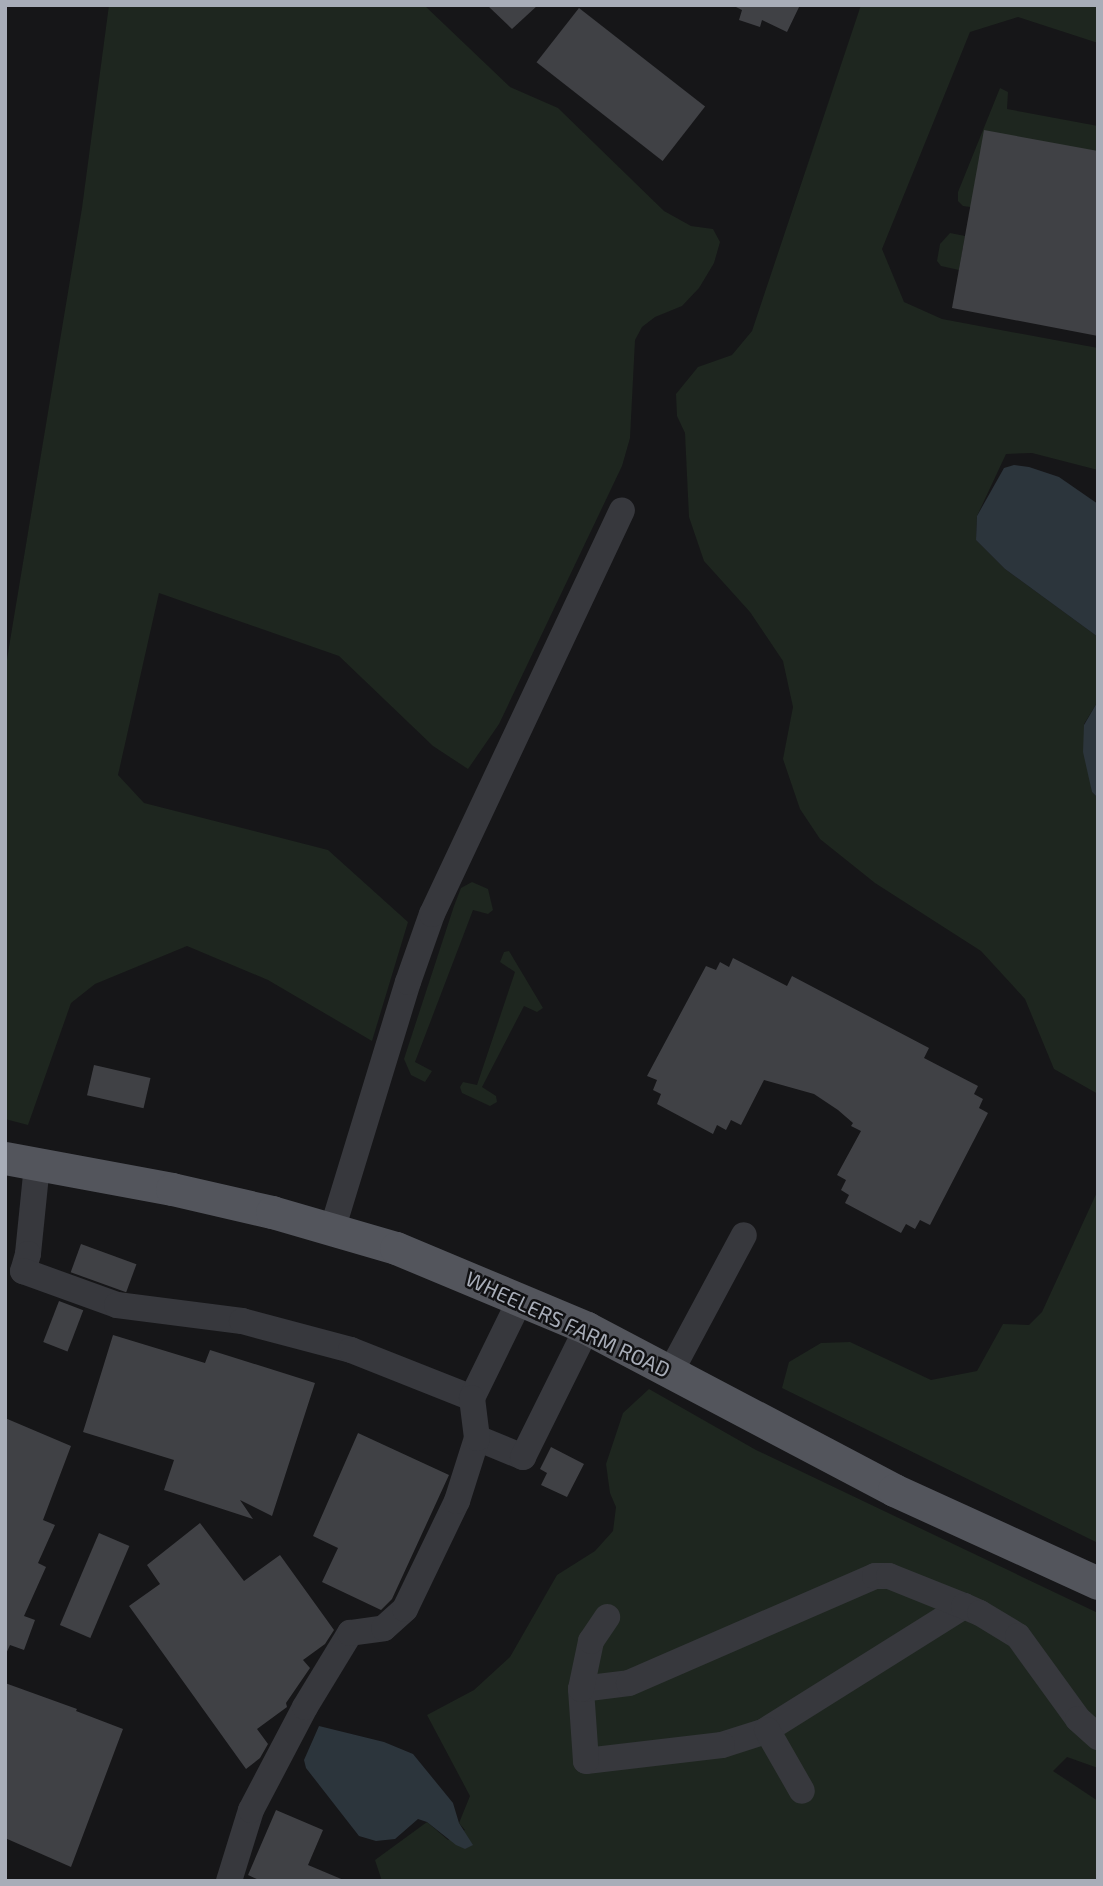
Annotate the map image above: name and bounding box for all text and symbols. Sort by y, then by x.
street label: WHEELERS FARM ROAD [462,1266,674,1382]

